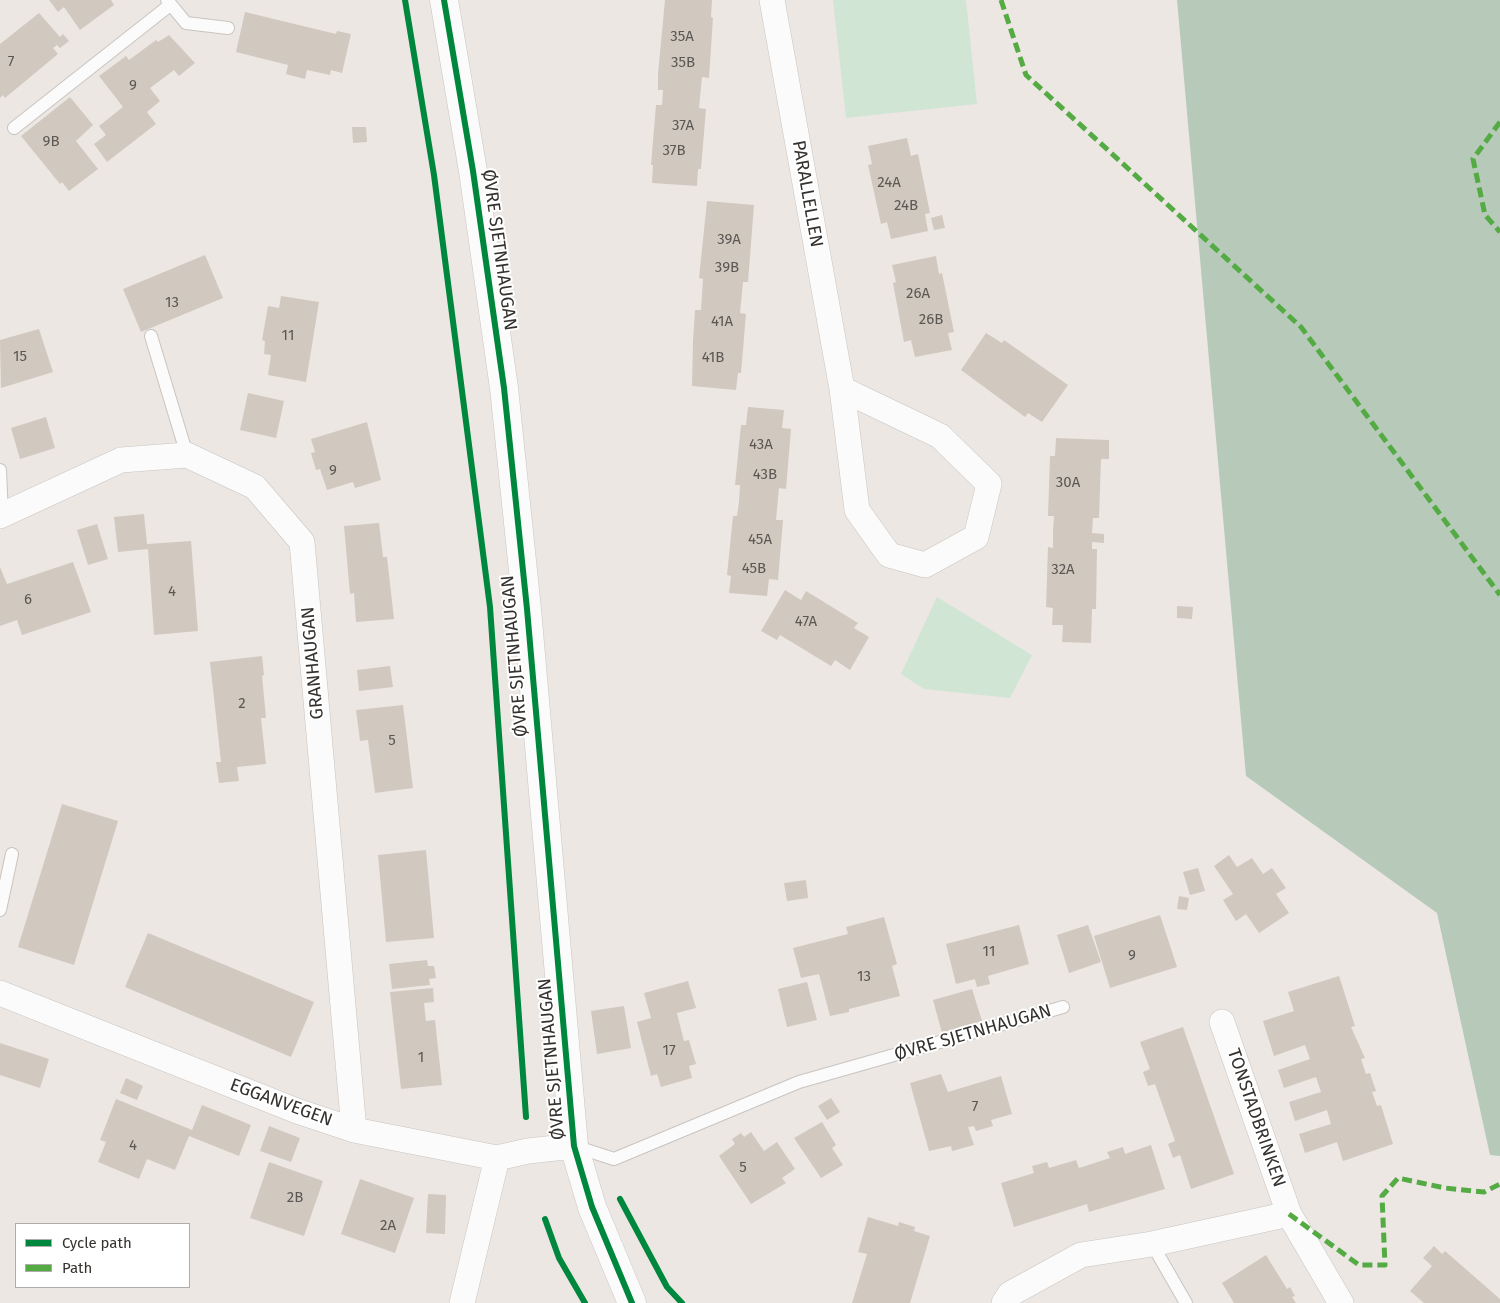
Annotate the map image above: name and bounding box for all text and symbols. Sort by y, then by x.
house number: 35A [670,28,694,46]
house number: 7 [8,53,14,71]
house number: 35B [671,54,695,72]
house number: 9 [129,77,137,95]
house number: 37A [672,117,694,135]
house number: 9B [43,133,59,151]
street label: PARALLELLEN [787,139,827,249]
house number: 37B [662,142,686,160]
street label: ØVRE SJETNHAUGAN [477,168,521,332]
house number: 24A [877,174,901,192]
house number: 24B [894,197,918,215]
house number: 39A [717,231,741,249]
house number: 39B [715,259,739,277]
house number: 26A [906,285,930,303]
house number: 13 [165,294,179,312]
house number: 26B [919,311,943,329]
house number: 41A [711,313,733,331]
house number: 11 [282,327,294,345]
house number: 15 [13,348,27,366]
house number: 41B [702,349,724,367]
house number: 43A [749,436,773,454]
house number: 9 [329,462,337,480]
house number: 43B [753,466,777,484]
house number: 30A [1056,474,1080,492]
house number: 45A [748,531,772,549]
house number: 45B [742,560,766,578]
house number: 32A [1051,561,1075,579]
street label: ØVRE SJETNHAUGAN [497,574,533,738]
house number: 4 [168,583,176,601]
house number: 6 [24,591,32,609]
street label: GRANHAUGAN [297,606,329,720]
house number: 47A [795,613,817,631]
house number: 2 [238,695,246,713]
house number: 5 [388,732,396,750]
house number: 11 [983,943,995,961]
house number: 9 [1128,947,1136,965]
house number: 13 [857,968,871,986]
street label: ØVRE SJETNHAUGAN [534,977,570,1141]
street label: ØVRE SJETNHAUGAN [892,1000,1054,1066]
house number: 17 [662,1042,676,1060]
street label: TONSTADBRINKEN [1222,1046,1290,1190]
house number: 1 [418,1049,424,1067]
street label: EGGANVEGEN [227,1074,335,1132]
house number: 7 [972,1098,978,1116]
house number: 4 [129,1137,137,1155]
house number: 5 [739,1159,747,1177]
house number: 2B [287,1189,303,1207]
house number: 2A [380,1217,396,1235]
legend [15,1223,190,1288]
text: Cycle path [62,1234,132,1252]
text: Path [62,1259,92,1277]

